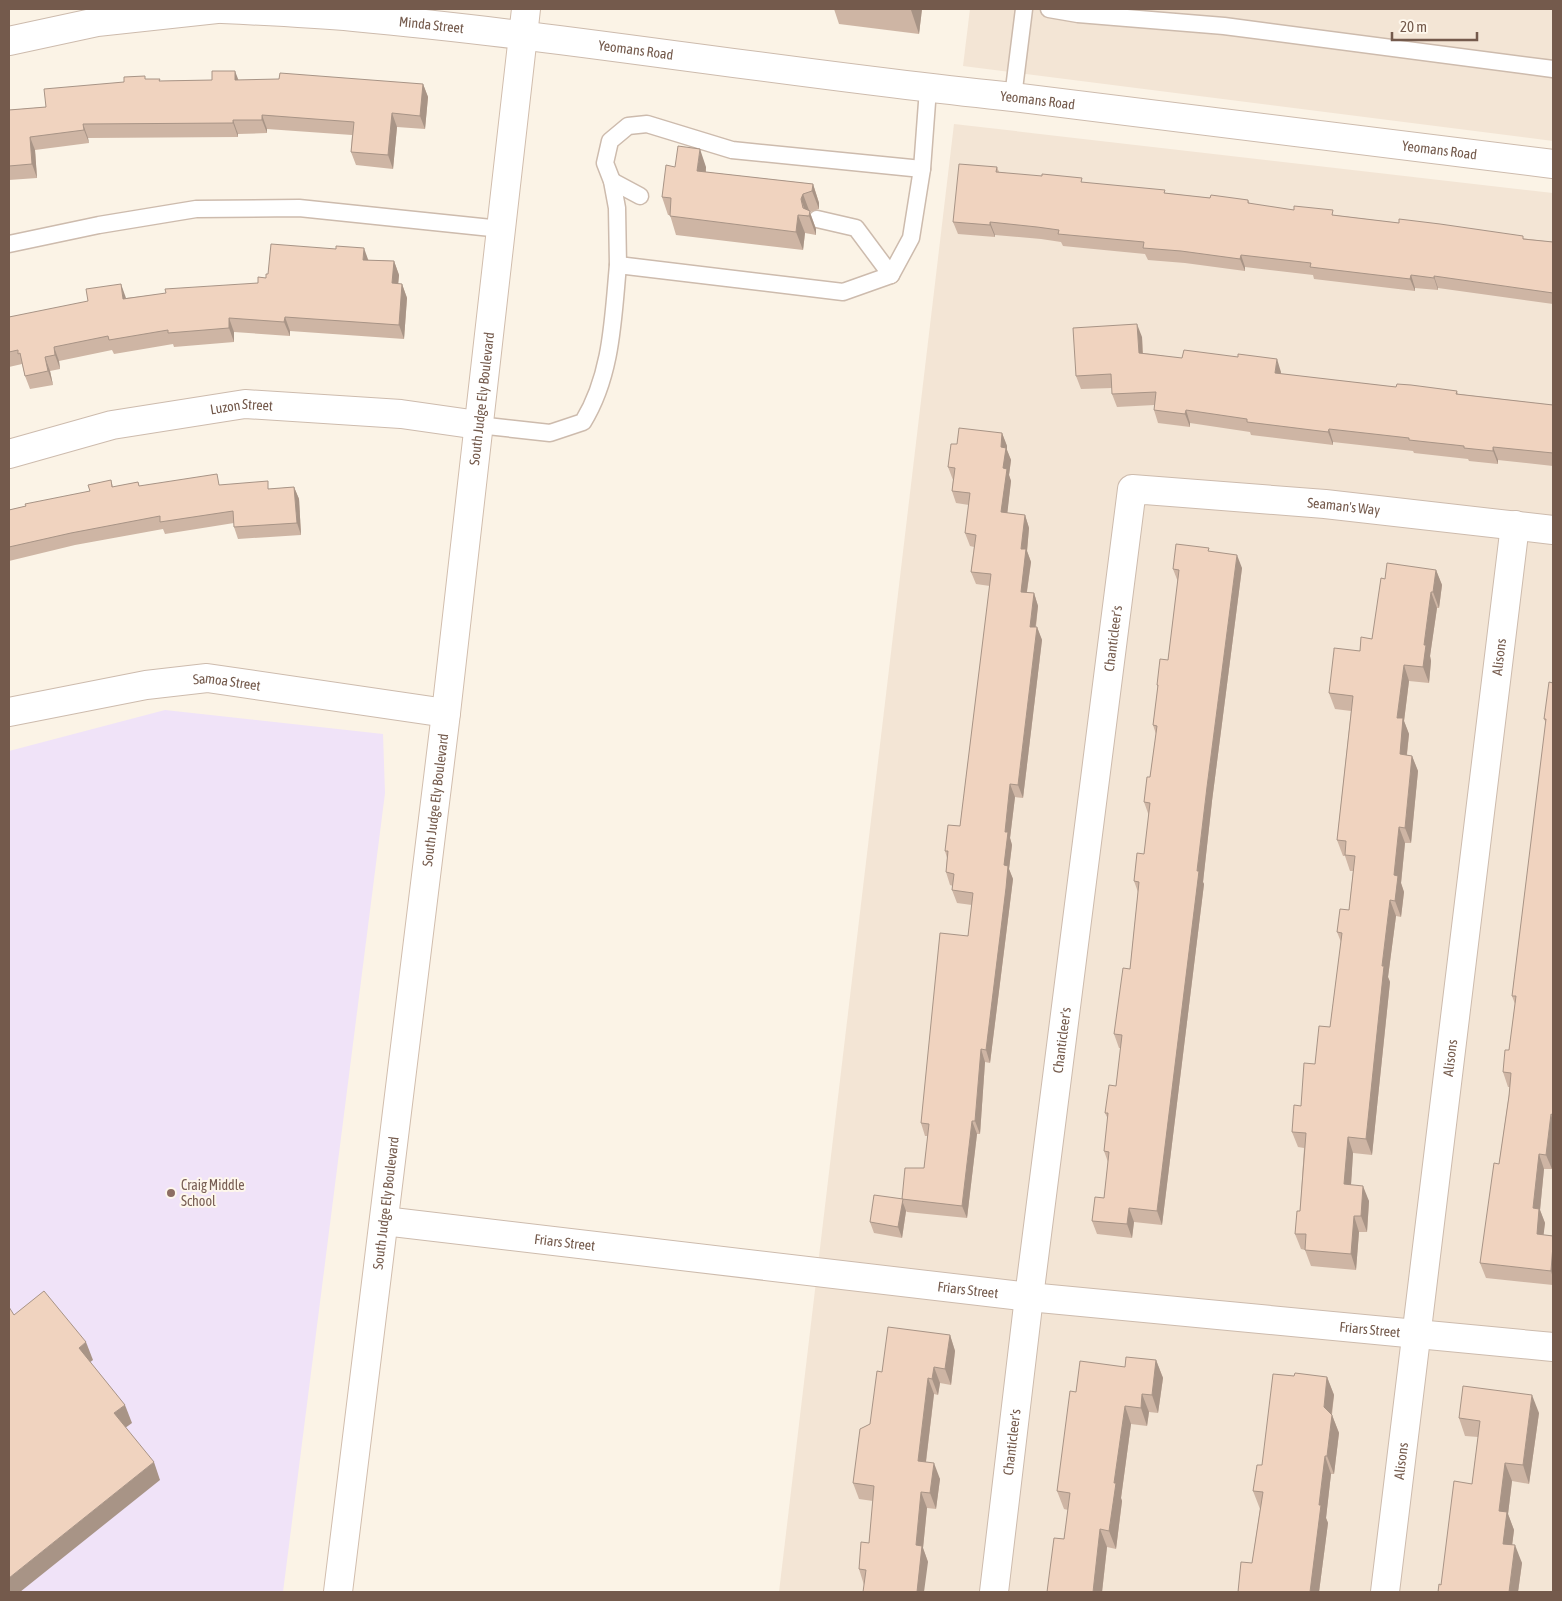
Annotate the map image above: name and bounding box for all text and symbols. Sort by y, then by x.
scale bar [1392,10,1477,42]
street label: Minda Street [398,13,465,36]
text: 20 m [1400,18,1427,35]
street label: Yeomans Road [597,37,674,63]
street label: Yeomans Road [999,88,1076,113]
street label: Yeomans Road [1401,137,1478,163]
street label: South Judge Ely Boulevard [466,331,497,466]
street label: Luzon Street [209,396,273,417]
street label: Seaman's Way [1307,495,1381,518]
street label: Chanticleer's [1101,604,1125,672]
street label: Alisons [1489,637,1509,676]
street label: Samoa Street [192,670,262,694]
street label: South Judge Ely Boulevard [419,733,451,867]
street label: Chanticleer's [1050,1006,1074,1074]
street label: Alisons [1440,1039,1460,1077]
street label: South Judge Ely Boulevard [370,1135,402,1270]
place label: Craig Middle School [181,1177,245,1209]
marker: Craig Middle School [165,1187,177,1199]
street label: Friars Street [533,1231,596,1254]
street label: Friars Street [937,1278,999,1301]
street label: Friars Street [1339,1319,1401,1340]
street label: Chanticleer's [1000,1408,1024,1476]
street label: Alisons [1391,1442,1411,1480]

